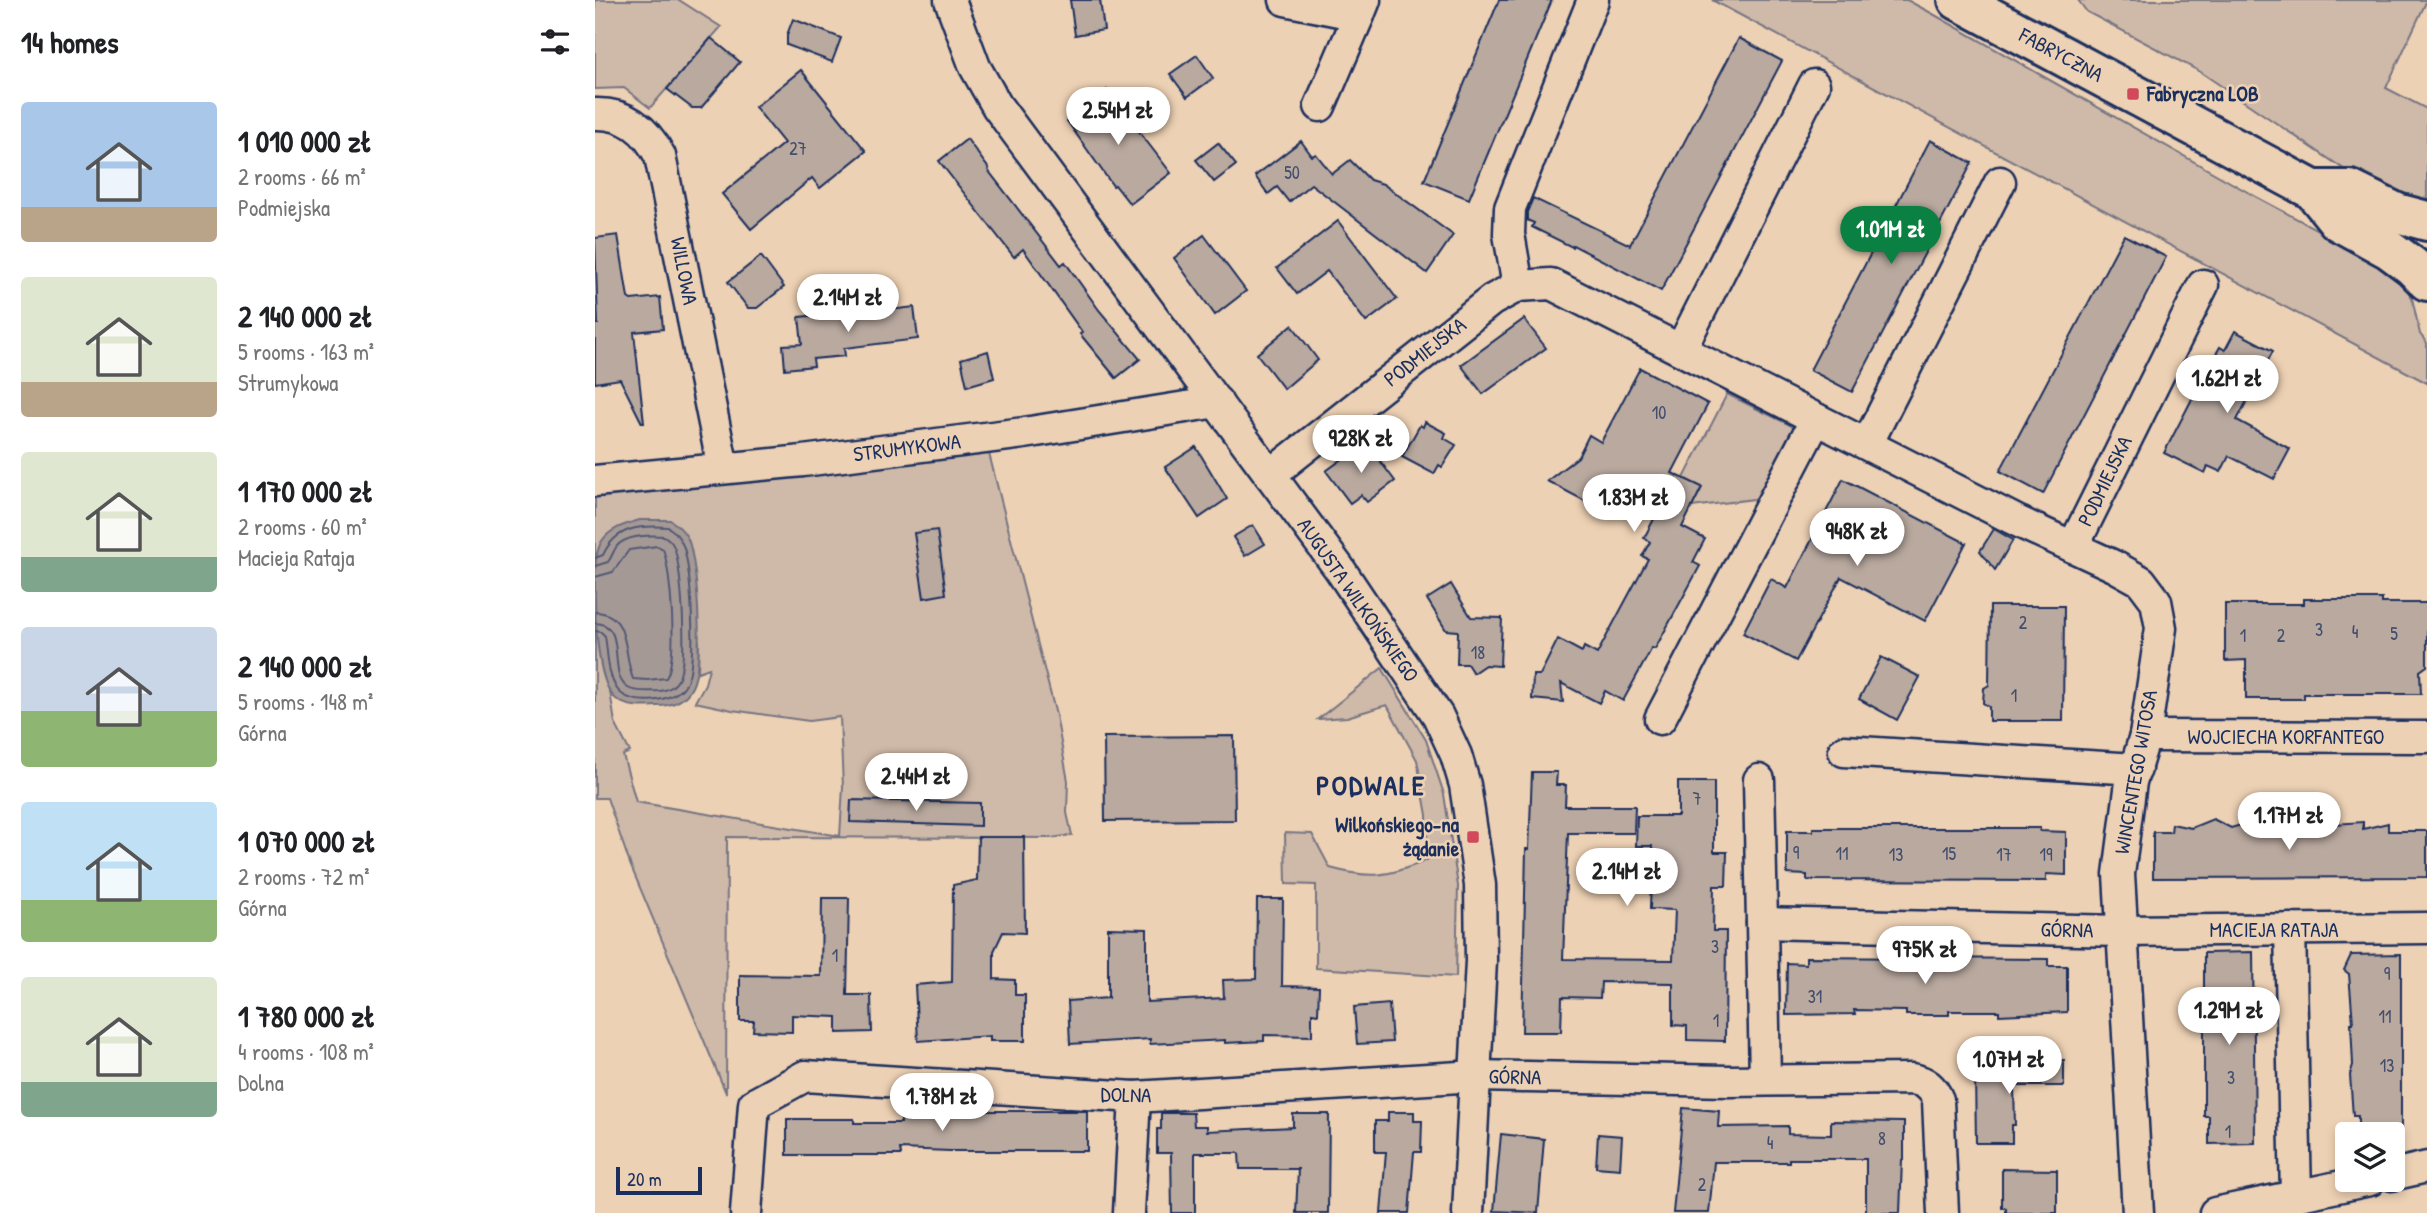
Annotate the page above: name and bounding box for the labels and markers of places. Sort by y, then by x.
place label: Fabryczna LOB [2146,79,2259,109]
marker: Fabryczna LOB [2125,86,2141,102]
pin: 2.54M zł [1046,88,1190,147]
pin: 1.01M zł [1819,206,1963,266]
pin: 2.14M zł [776,274,920,334]
pin: 1.62M zł [2155,356,2299,415]
pin: 928K zł [1296,416,1426,475]
pin: 1.83M zł [1562,475,1706,534]
pin: 948K zł [1792,508,1922,568]
pin: 2.44M zł [844,754,988,813]
pin: 1.17M zł [2217,792,2361,852]
place label: Wilkońskiego-na żądanie [1335,810,1460,863]
marker: Wilkońskiego-na żądanie [1465,829,1481,845]
pin: 2.14M zł [1555,848,1699,908]
pin: 975K zł [1860,926,1990,986]
pin: 1.29M zł [2157,988,2301,1047]
pin: 1.07M zł [1937,1036,2081,1096]
pin: 1.78M zł [870,1074,1014,1133]

